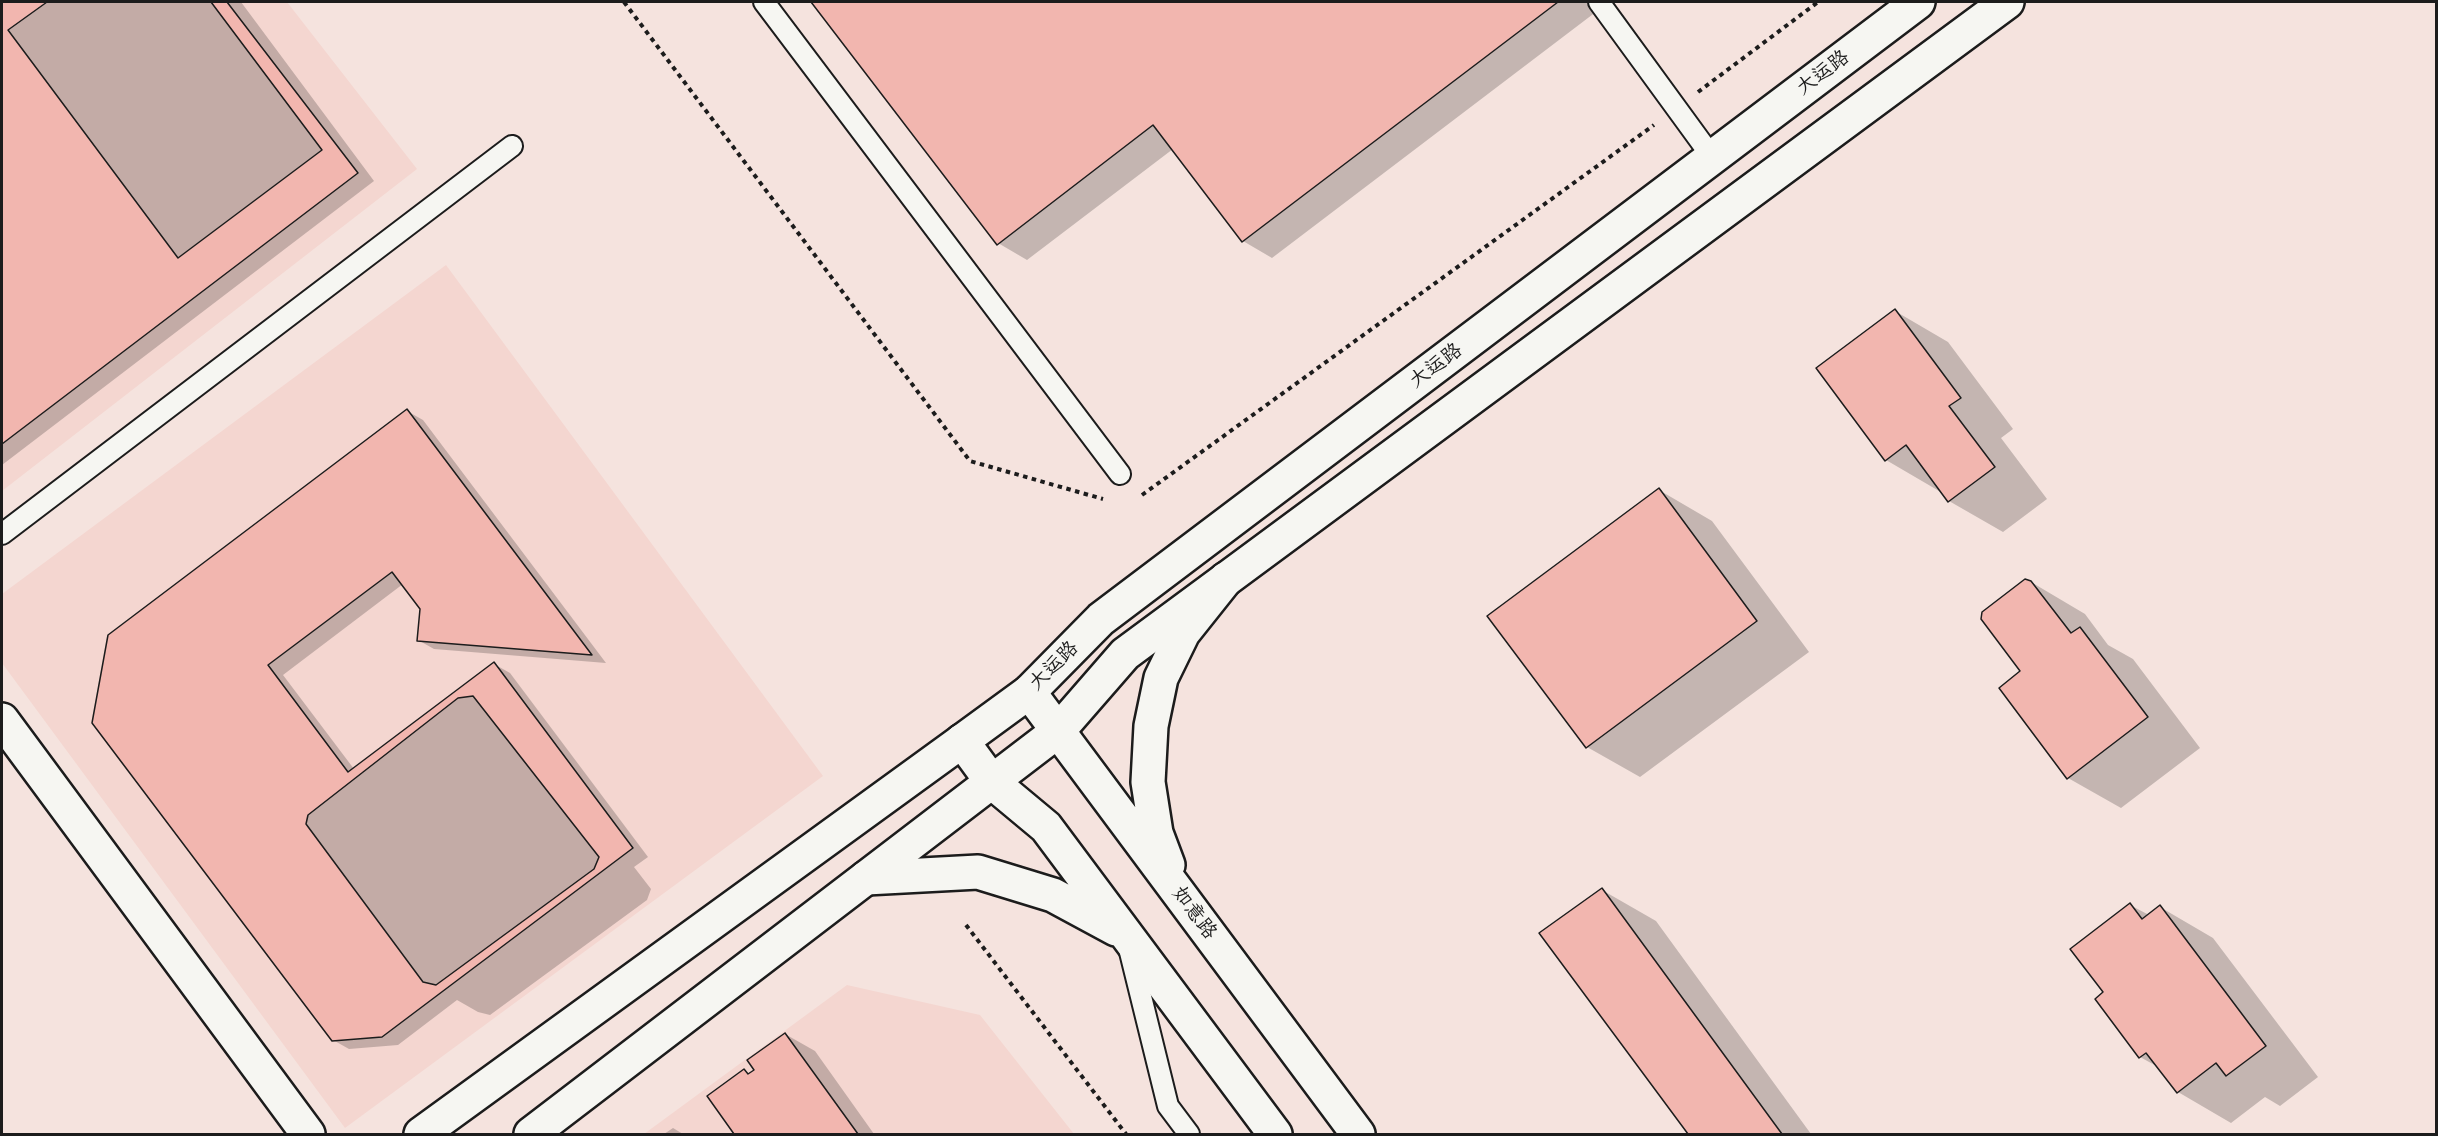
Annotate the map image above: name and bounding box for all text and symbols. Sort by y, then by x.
street label: 大运路 [1792,45,1854,101]
street label: 大运路 [1405,338,1467,394]
street label: 大运路 [1024,636,1084,696]
street label: 如意路 [1166,882,1222,944]

